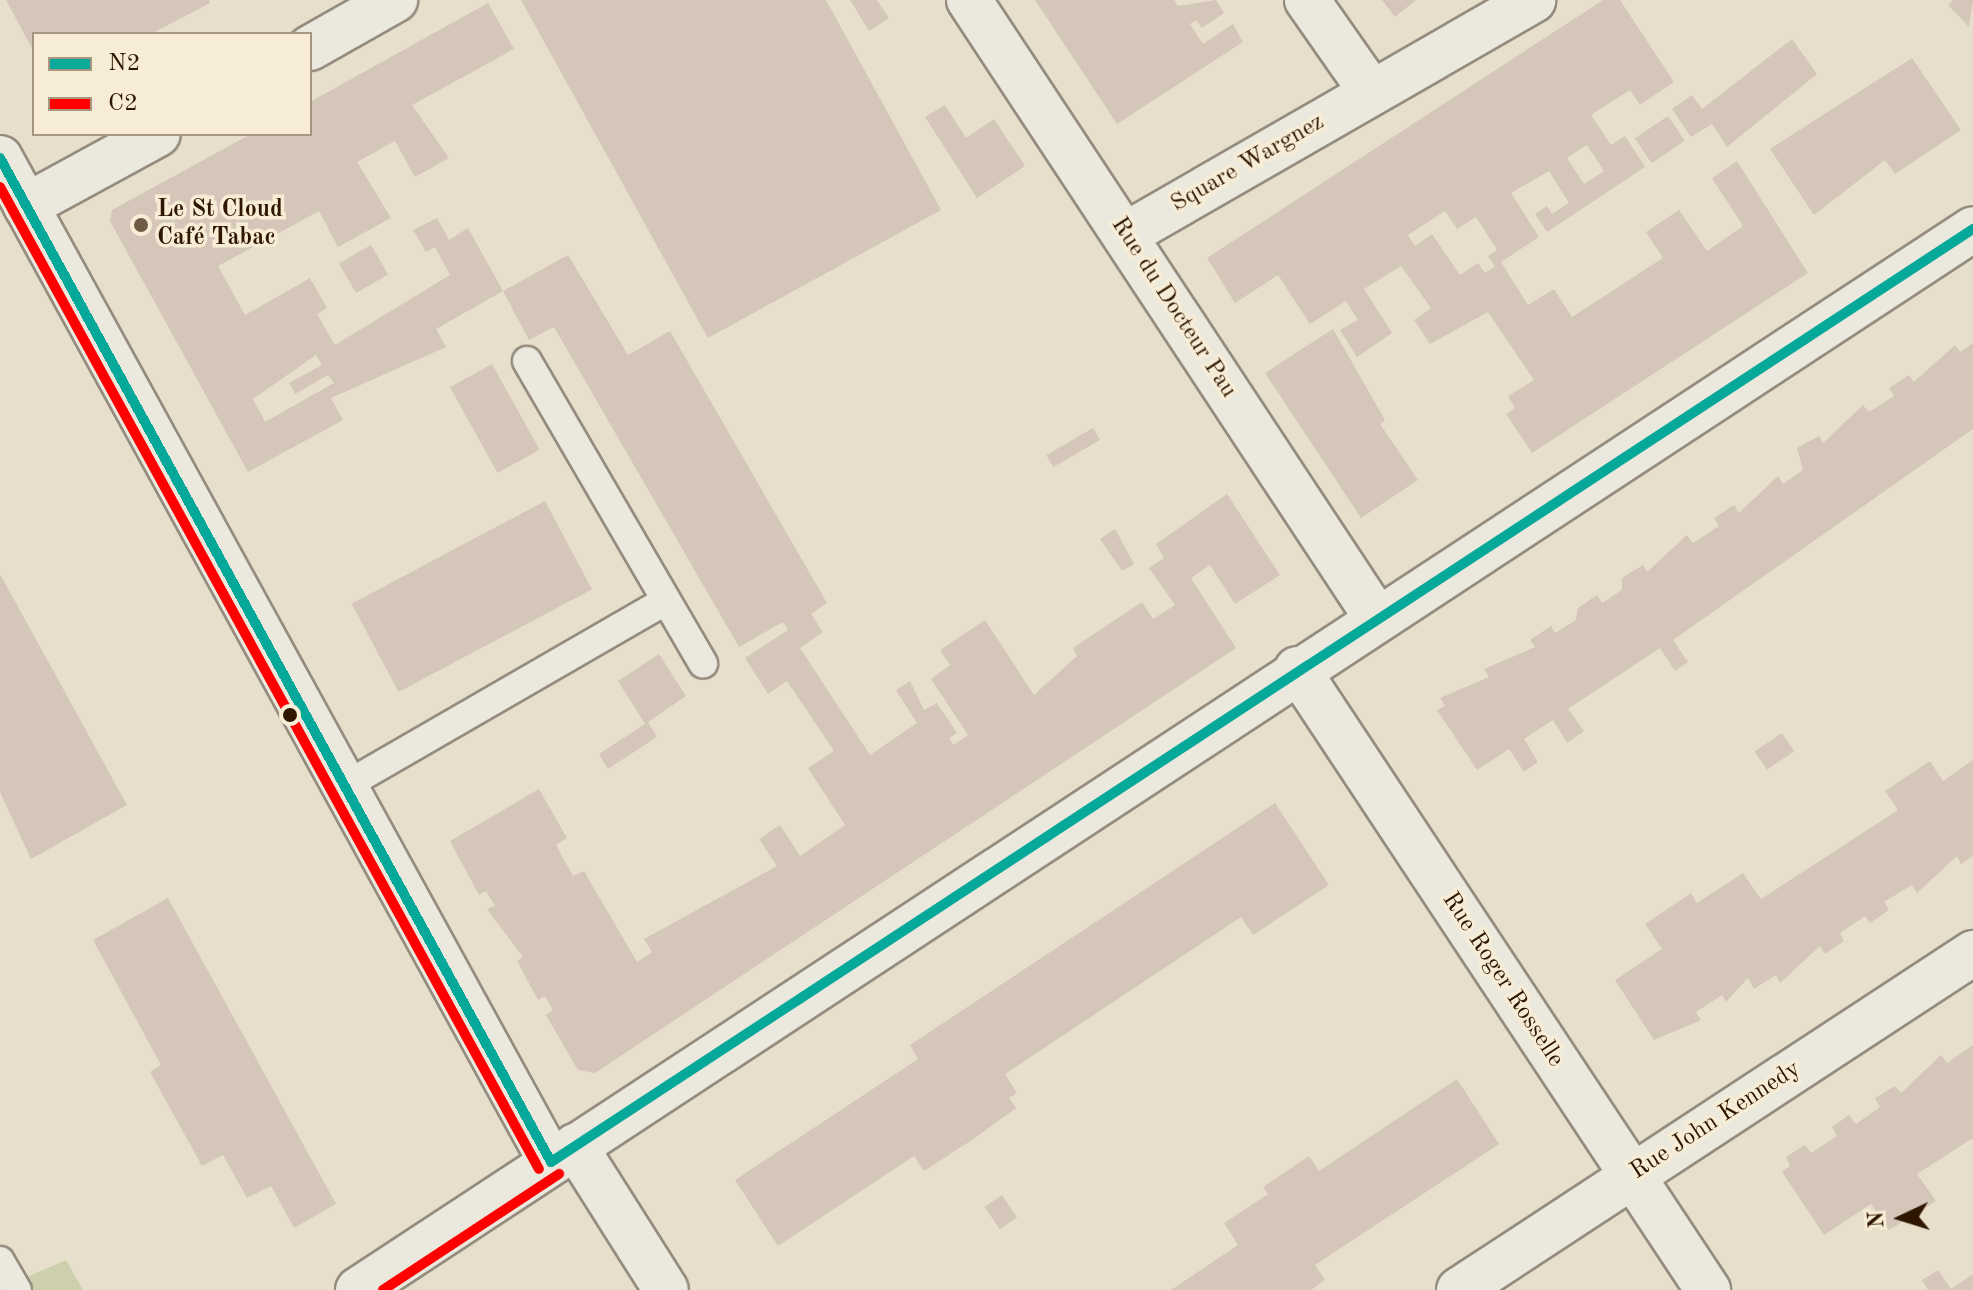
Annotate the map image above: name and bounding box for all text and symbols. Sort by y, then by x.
legend [32,32,312,136]
text: N2 [108,52,140,76]
text: C2 [108,92,138,116]
street label: Square Wargnez [1166,108,1330,220]
place label: Le St Cloud Café Tabac [157,197,283,253]
street label: Rue du Docteur Pau [1104,212,1242,404]
marker: Le St Cloud Café Tabac [132,216,150,234]
unlabelled marker [282,707,298,723]
street label: Rue Roger Rosselle [1435,887,1569,1073]
street label: Rue John Kennedy [1626,1055,1806,1187]
north arrow [1861,1178,1941,1258]
text: N [1865,1211,1889,1229]

